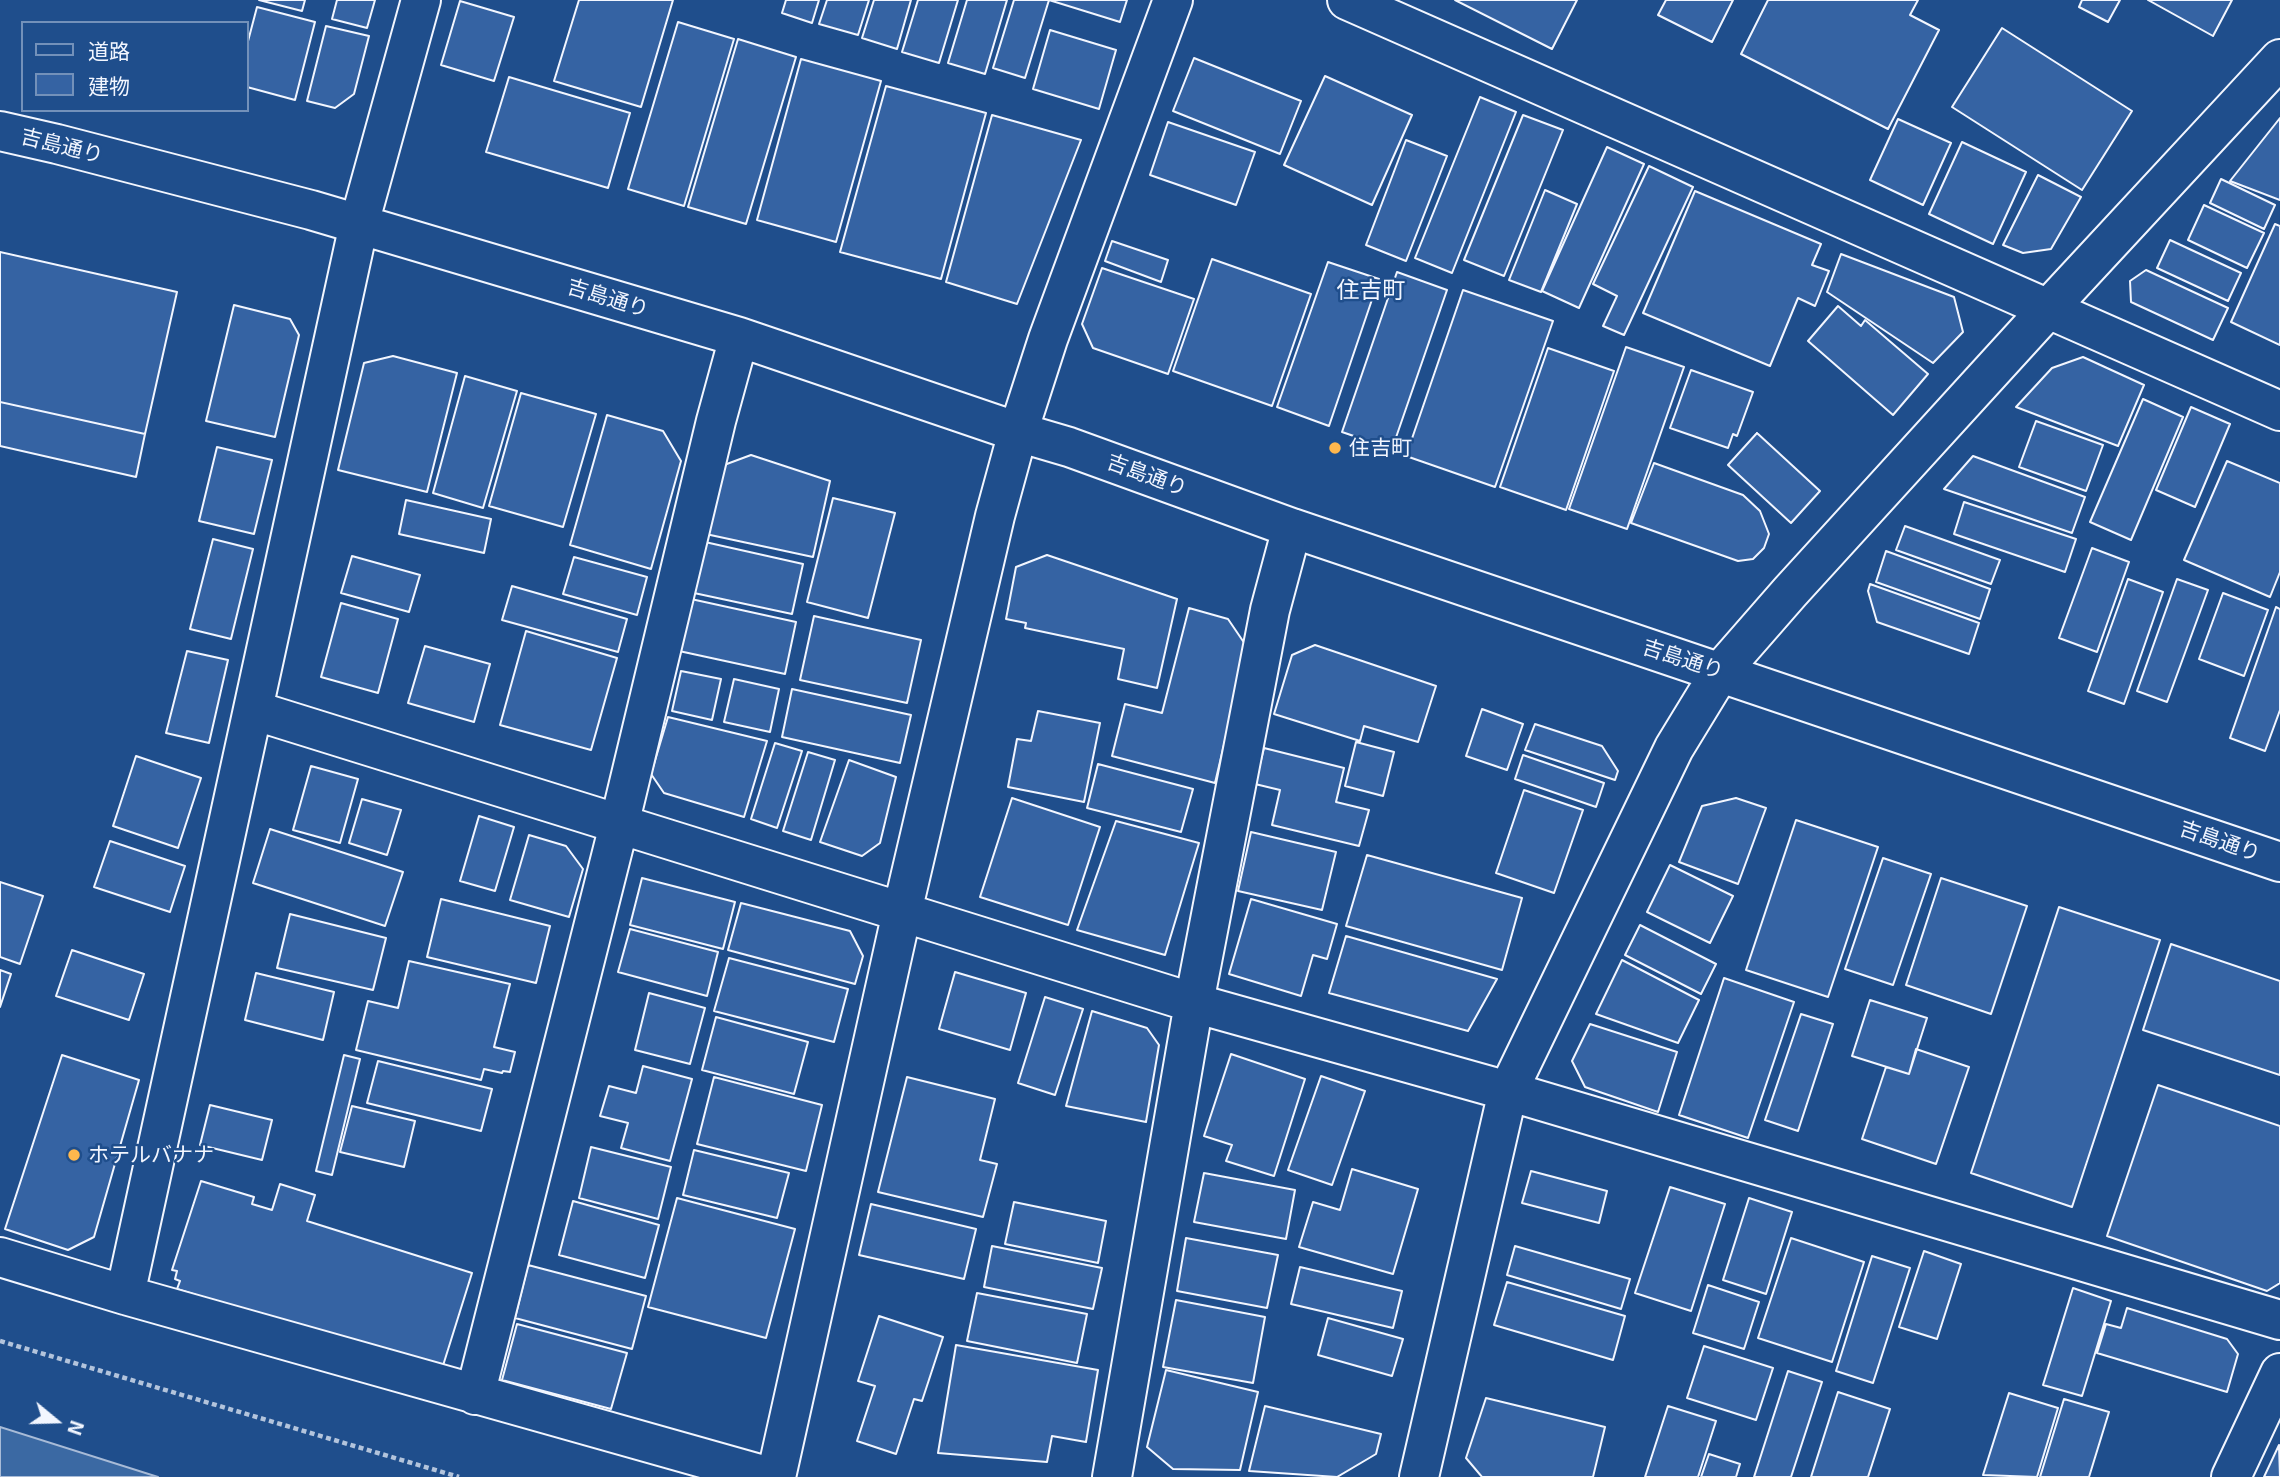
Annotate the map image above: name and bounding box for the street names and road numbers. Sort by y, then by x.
street label: 吉島通り [18,124,106,168]
street label: 吉島通り [564,274,652,322]
street label: 吉島通り [1103,449,1191,501]
street label: 吉島通り [1639,634,1727,684]
street label: 吉島通り [2176,815,2264,867]

